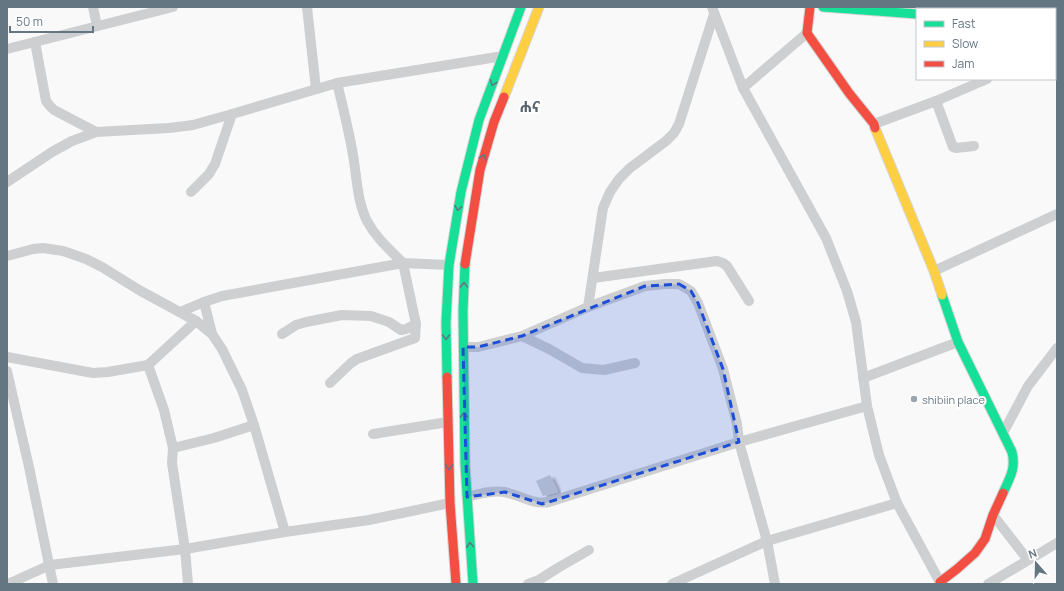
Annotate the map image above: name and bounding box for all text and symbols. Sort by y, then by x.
scale bar [10,8,93,34]
legend [916,8,1056,80]
text: 50 m [16,13,43,30]
text: Fast [952,15,976,32]
text: Slow [952,35,978,52]
text: Jam [952,55,974,72]
one-way arrow [489,79,497,86]
district label: ሐና [520,96,541,117]
one-way arrow [479,154,487,161]
one-way arrow [455,205,463,211]
one-way arrow [460,282,468,288]
one-way arrow [442,334,451,340]
place label: shibiin place [922,392,985,407]
marker: shibiin place [909,394,919,404]
one-way arrow [460,412,468,418]
one-way arrow [445,464,453,470]
one-way arrow [466,542,474,548]
north arrow [1016,543,1056,583]
text: N [1026,545,1039,562]

